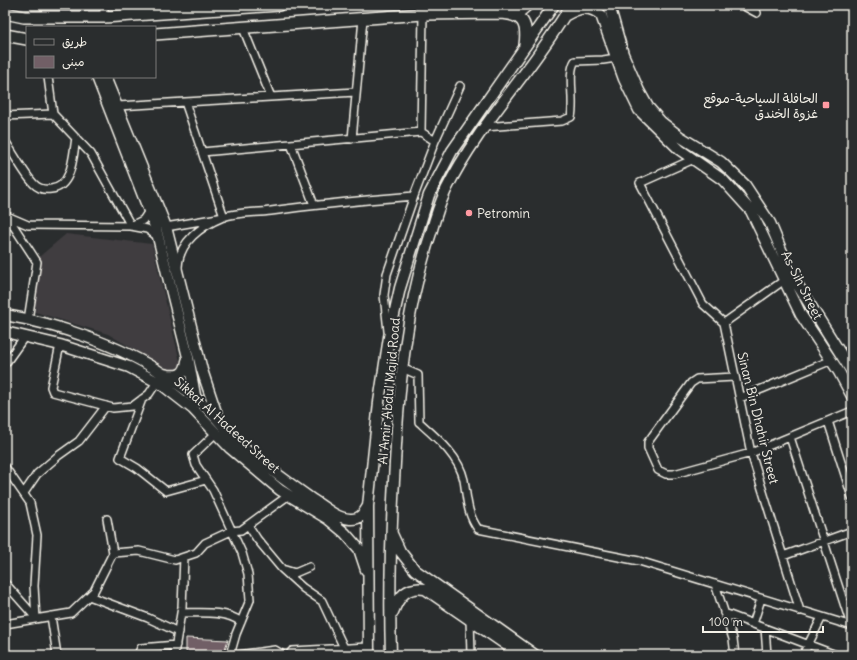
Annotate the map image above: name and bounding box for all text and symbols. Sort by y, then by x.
legend [26,26,156,78]
text: طريق [62,34,87,49]
text: مبنى [62,54,85,70]
place label: الحافلة السياحية-موقع غزوة الخندق [703,90,818,122]
marker: الحافلة السياحية-موقع غزوة الخندق [821,100,831,110]
place label: Petromin [477,205,531,222]
marker: Petromin [464,208,474,218]
street label: As-Sih Street [777,248,827,323]
street label: Al Amir Abdul Majid Road [374,317,404,465]
street label: Sinan Bin Dhahir Street [733,350,783,486]
street label: Sikkat Al Hadeed Street [171,373,284,477]
scale bar [703,608,823,634]
text: 100 m [709,614,743,629]

